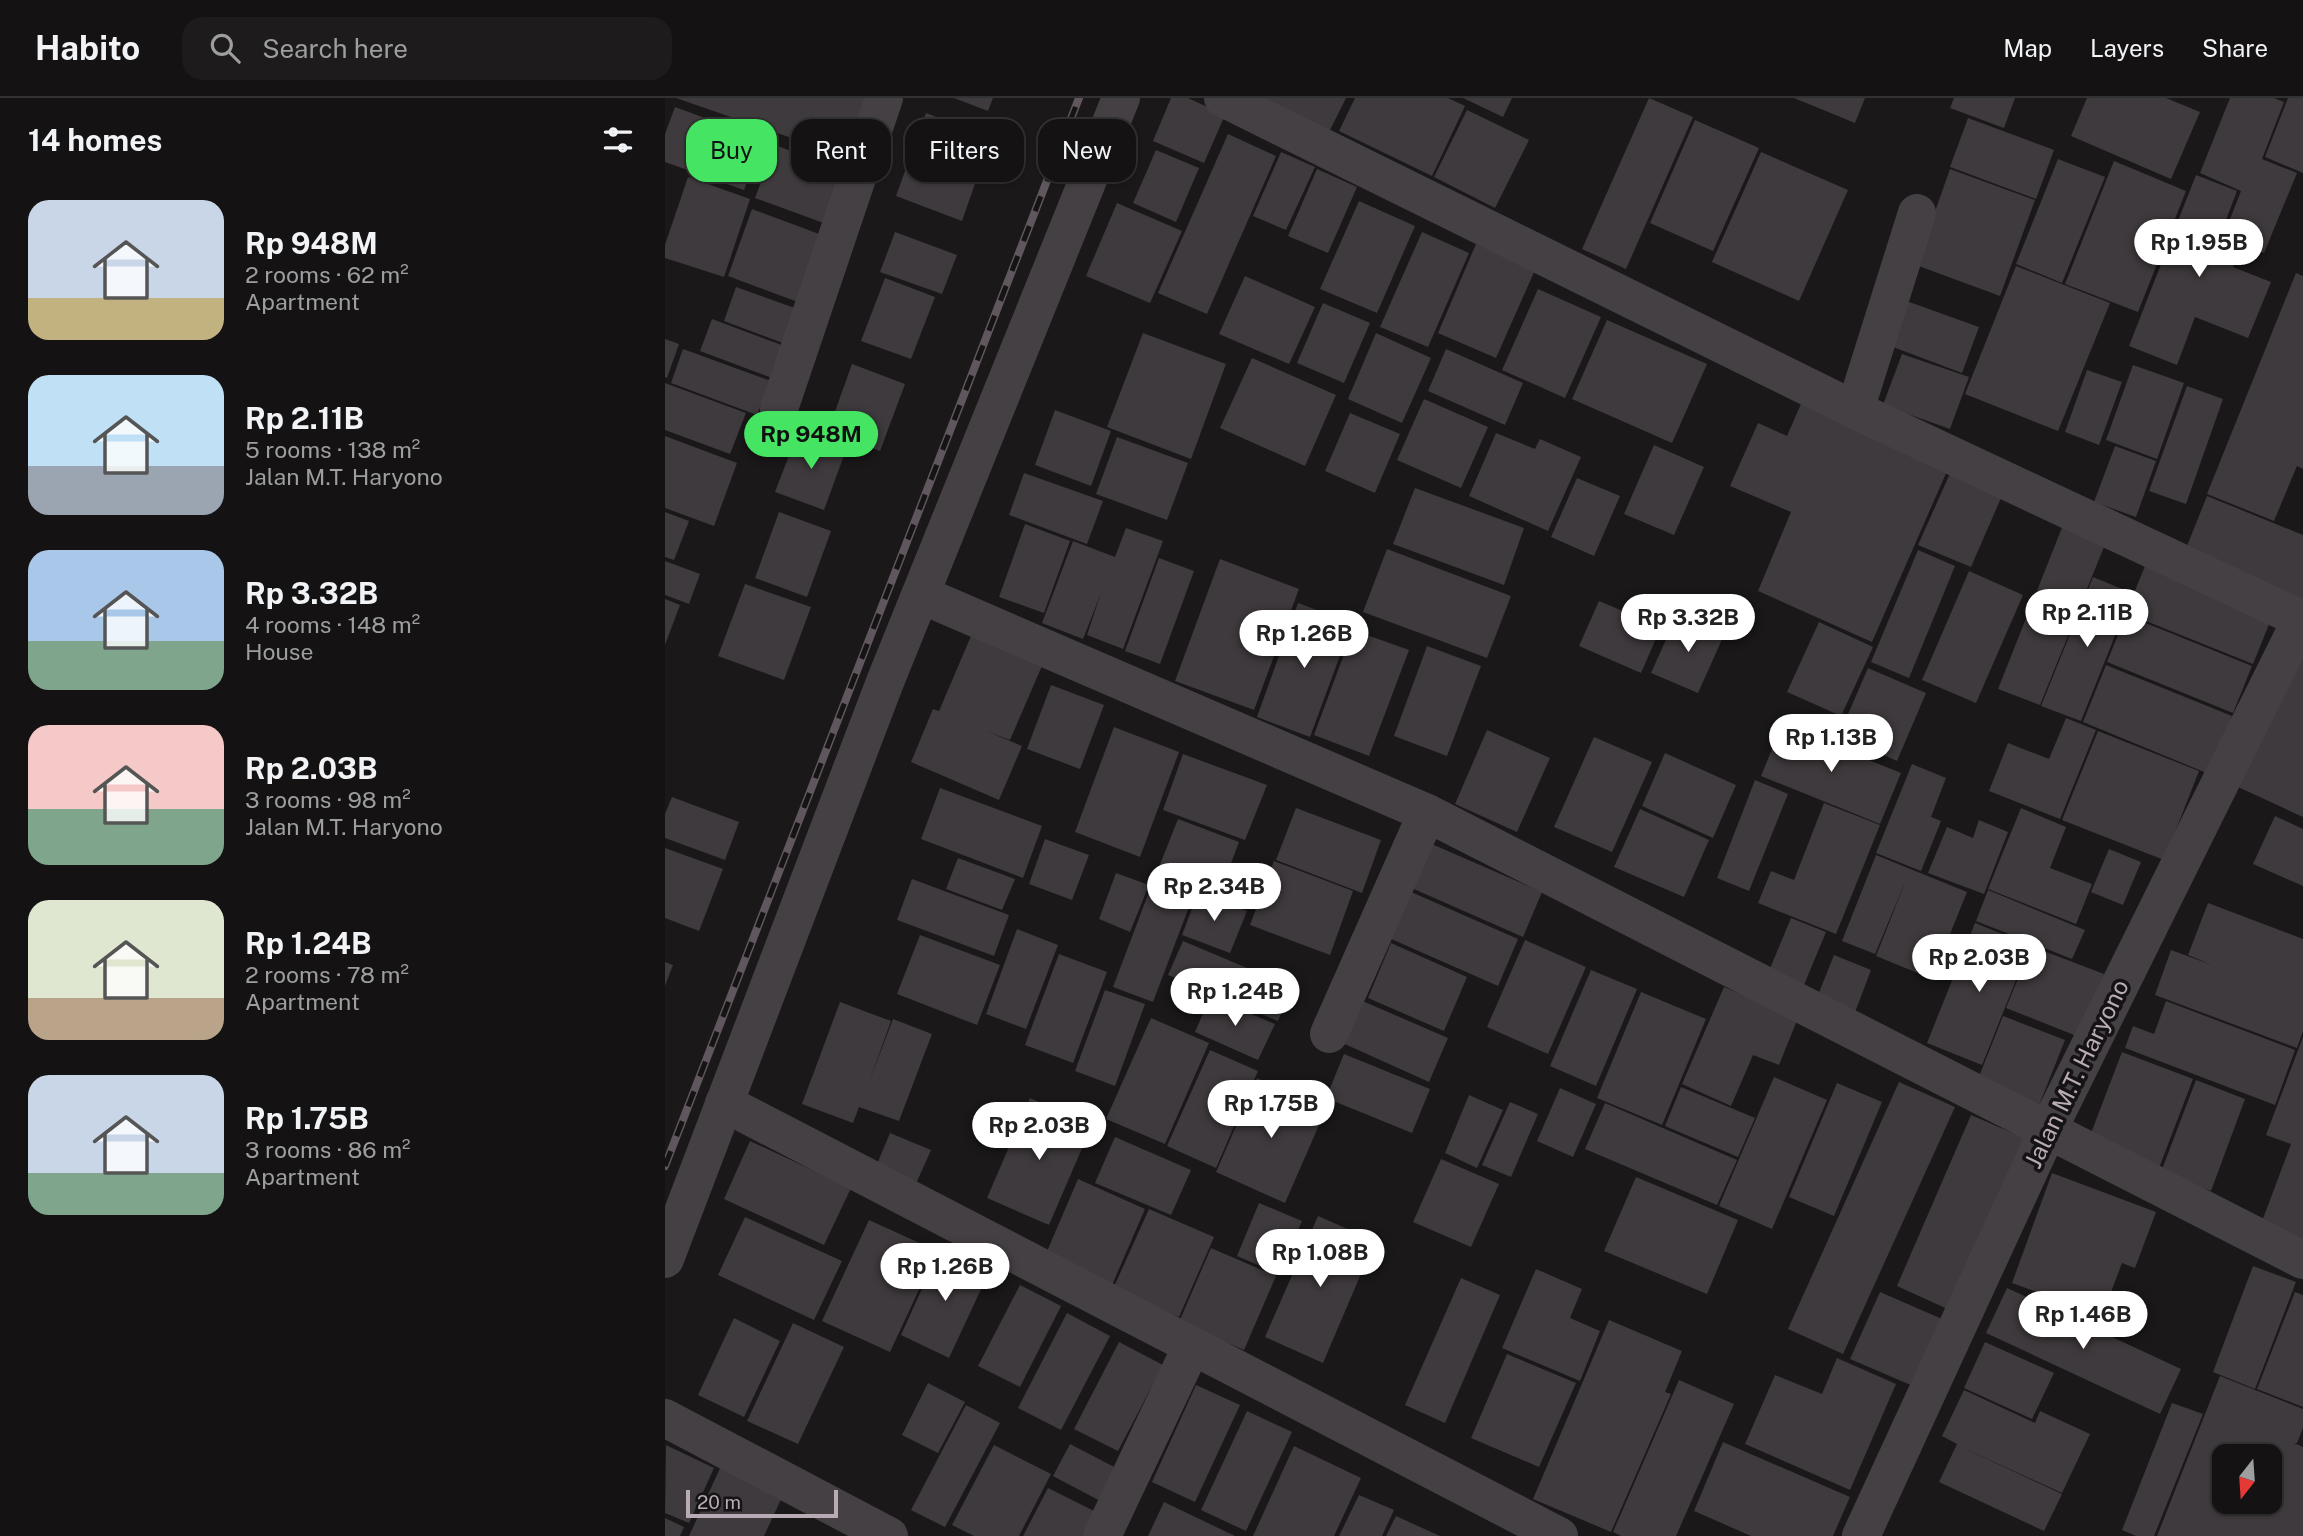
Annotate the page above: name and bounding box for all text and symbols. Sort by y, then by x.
search box [182,17,672,80]
text: Habito [35,29,140,67]
icon: search [206,29,244,67]
text: Search here [262,33,408,64]
text: Map [2003,34,2052,62]
text: Layers [2090,34,2164,62]
text: Share [2202,34,2268,62]
chip: Buy [686,119,777,182]
chip: Rent [791,119,891,182]
chip: Filters [905,119,1024,182]
chip: New [1038,119,1136,182]
icon: filters [599,121,637,159]
text: 14 homes [28,122,162,158]
pin: Rp 1.95B [2127,220,2271,279]
text: Rp 948M [245,225,378,261]
icon: home [84,228,168,312]
text: Rp 1.95B [2150,228,2248,255]
text: 2 rooms · 62 m² [245,261,409,288]
text: Apartment [245,288,360,315]
text: Rp 2.11B [245,400,364,436]
icon: home [84,403,168,487]
pin: Rp 948M [746,412,876,471]
text: Rp 948M [760,420,862,447]
text: 5 rooms · 138 m² [245,436,420,463]
text: Jalan M.T. Haryono [245,463,443,490]
text: Rp 3.32B [245,575,378,611]
icon: home [84,578,168,662]
pin: Rp 2.11B [2015,589,2159,649]
pin: Rp 3.32B [1616,594,1760,654]
text: Rp 2.11B [2041,598,2133,625]
text: Rp 3.32B [1637,603,1739,630]
pin: Rp 1.26B [1232,610,1376,670]
text: 4 rooms · 148 m² [245,611,420,638]
text: Rp 1.26B [1255,619,1353,646]
text: House [245,638,313,665]
pin: Rp 1.13B [1759,714,1903,774]
text: Rp 1.13B [1785,723,1877,750]
text: Rp 2.03B [245,750,378,786]
icon: home [84,753,168,837]
text: 3 rooms · 98 m² [245,786,411,813]
text: Jalan M.T. Haryono [245,813,443,840]
pin: Rp 2.34B [1142,864,1286,923]
text: Rp 2.34B [1163,872,1265,899]
text: Rp 1.24B [245,925,371,961]
icon: home [84,928,168,1012]
pin: Rp 2.03B [1907,934,2051,994]
text: Rp 2.03B [1928,943,2030,970]
text: 2 rooms · 78 m² [245,961,409,988]
pin: Rp 1.24B [1163,968,1307,1028]
street label: Jalan M.T. Haryono [2018,975,2134,1172]
text: Rp 1.24B [1187,977,1283,1004]
text: Apartment [245,988,360,1015]
pin: Rp 1.75B [1199,1080,1343,1140]
text: Rp 1.75B [1224,1089,1318,1116]
text: Rp 1.75B [245,1100,369,1136]
pin: Rp 2.03B [967,1102,1111,1162]
icon: home [84,1103,168,1187]
text: Rp 2.03B [988,1111,1090,1138]
text: 3 rooms · 86 m² [245,1136,411,1163]
text: Apartment [245,1163,360,1190]
pin: Rp 1.08B [1248,1230,1392,1289]
text: Rp 1.08B [1272,1238,1368,1265]
pin: Rp 1.26B [873,1244,1017,1303]
text: Rp 1.26B [896,1252,994,1279]
pin: Rp 1.46B [2011,1292,2155,1351]
text: Rp 1.46B [2034,1300,2132,1327]
north arrow [2212,1444,2282,1514]
map controls [2212,1444,2282,1514]
scale bar [686,1487,838,1519]
text: 20 m [697,1491,741,1513]

